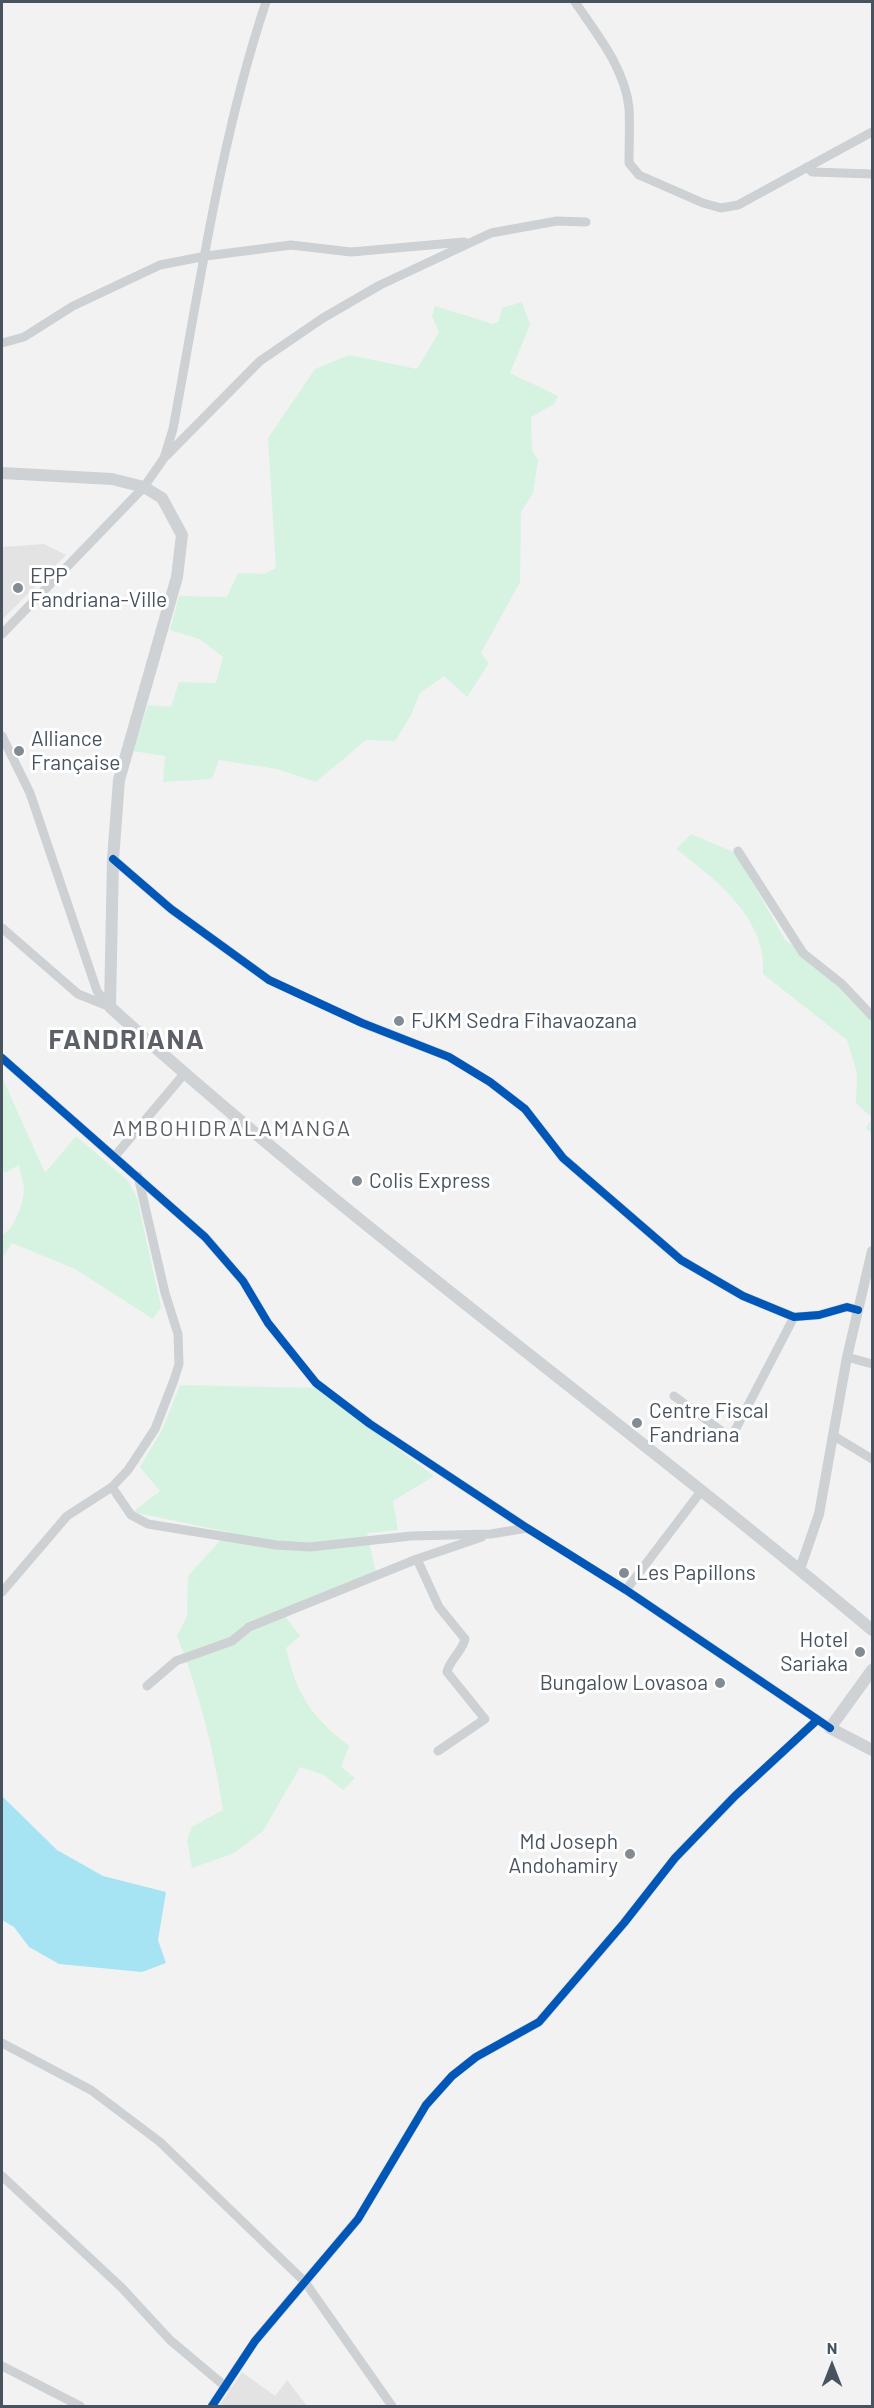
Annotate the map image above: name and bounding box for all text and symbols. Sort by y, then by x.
place label: EPP Fandriana-Ville [30,563,167,613]
marker: EPP Fandriana-Ville [11,581,25,595]
place label: Alliance Française [31,726,120,776]
marker: Alliance Française [12,744,26,758]
place label: FJKM Sedra Fihavaozana [411,1008,637,1034]
marker: FJKM Sedra Fihavaozana [392,1014,406,1028]
district label: FANDRIANA [49,1024,205,1056]
district label: AMBOHIDRALAMANGA [112,1116,352,1142]
place label: Colis Express [369,1168,490,1194]
marker: Colis Express [350,1174,364,1188]
place label: Centre Fiscal Fandriana [649,1398,769,1448]
marker: Centre Fiscal Fandriana [630,1416,644,1430]
place label: Les Papillons [636,1560,756,1586]
marker: Les Papillons [617,1566,631,1580]
place label: Hotel Sariaka [780,1627,848,1677]
marker: Hotel Sariaka [853,1645,867,1659]
place label: Bungalow Lovasoa [540,1670,708,1696]
marker: Bungalow Lovasoa [713,1676,727,1690]
place label: Md Joseph Andohamiry [508,1829,618,1879]
marker: Md Joseph Andohamiry [623,1847,637,1861]
north arrow [802,2336,862,2396]
text: N [827,2338,837,2357]

